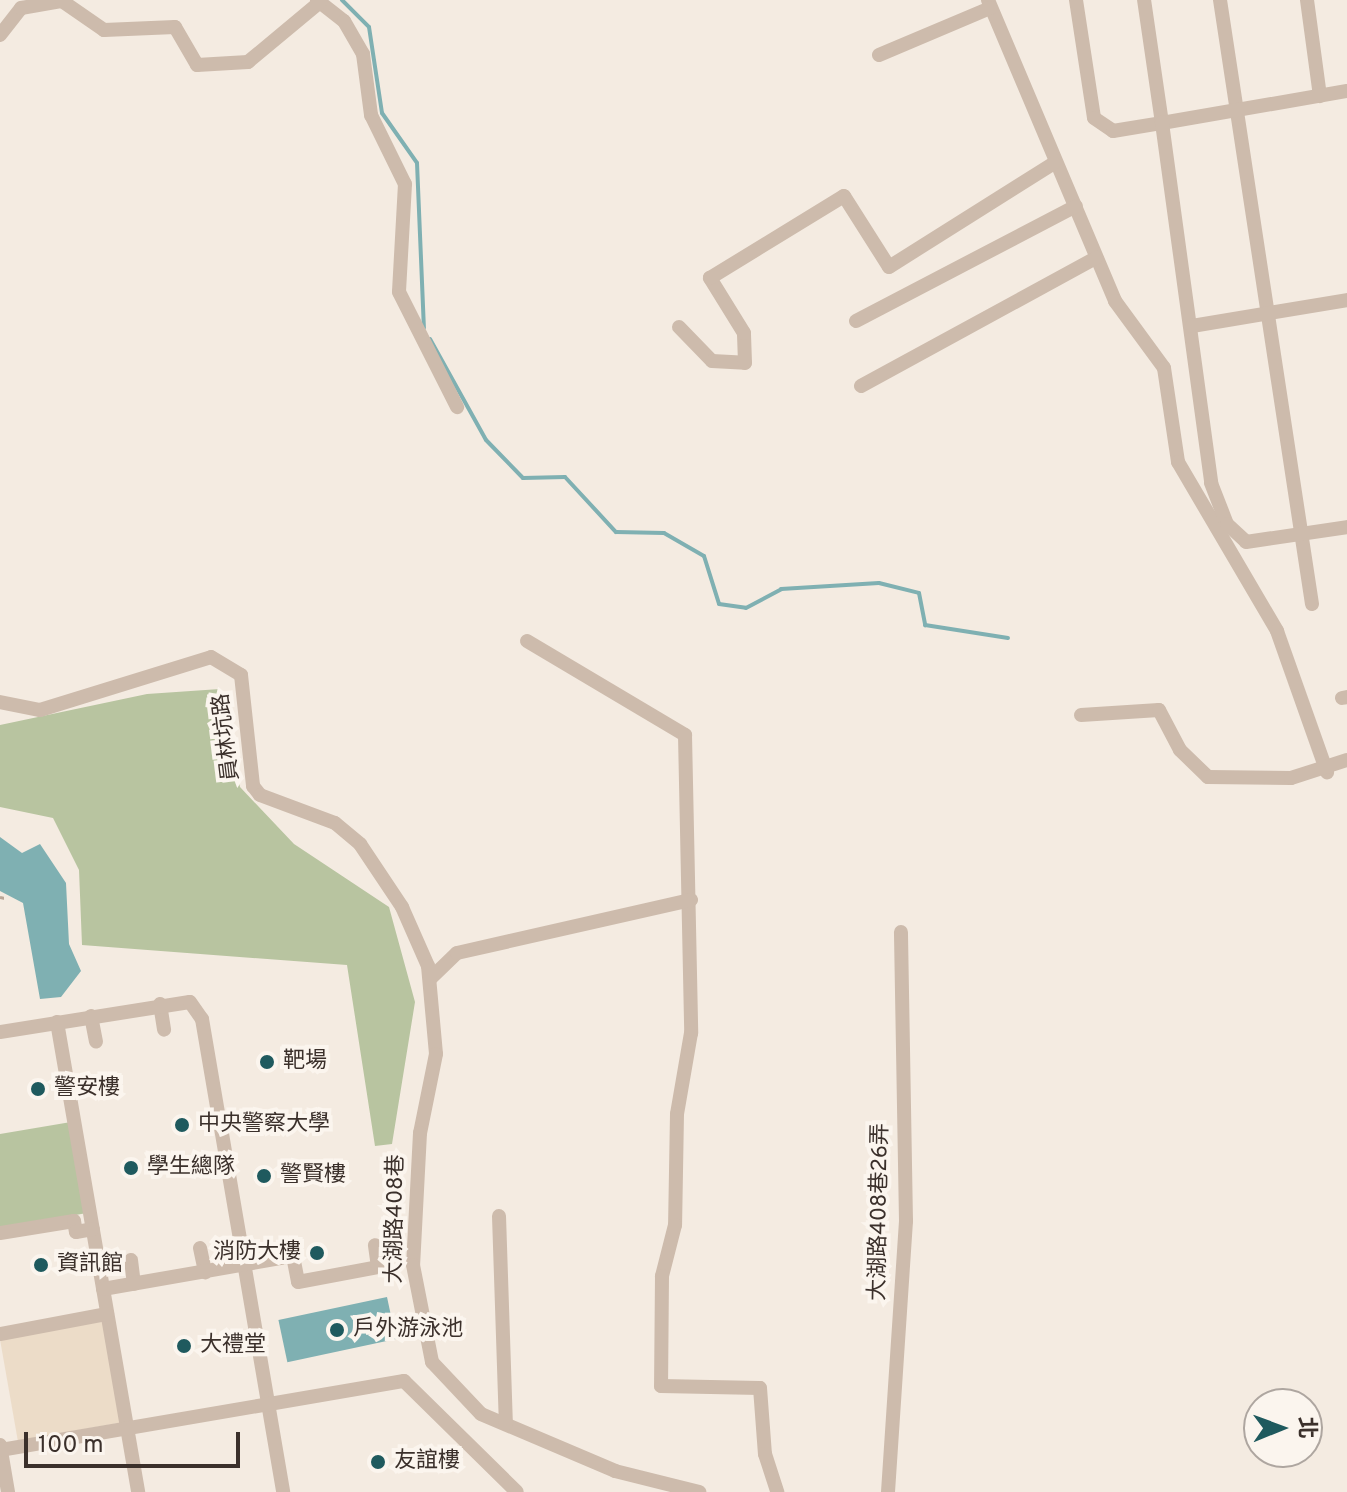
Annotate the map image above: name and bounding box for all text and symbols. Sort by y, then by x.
street label: 員林坑路 [209,692,245,782]
place label: 靶場 [283,1049,327,1075]
marker: 靶場 [258,1053,276,1071]
place label: 警安樓 [54,1076,120,1102]
marker: 警安樓 [29,1080,47,1098]
place label: 中央警察大學 [198,1112,330,1138]
marker: 中央警察大學 [173,1116,191,1134]
street label: 大湖路408巷26弄 [865,1123,895,1301]
street label: 大湖路408巷 [382,1154,410,1284]
place label: 學生總隊 [147,1155,235,1181]
marker: 學生總隊 [122,1159,140,1177]
place label: 警賢樓 [280,1163,346,1189]
marker: 警賢樓 [255,1167,273,1185]
place label: 消防大樓 [213,1240,301,1266]
marker: 消防大樓 [308,1244,326,1262]
place label: 資訊館 [57,1252,123,1278]
marker: 資訊館 [32,1256,50,1274]
place label: 戶外游泳池 [353,1317,463,1343]
marker: 戶外游泳池 [328,1321,346,1339]
place label: 大禮堂 [200,1333,266,1359]
marker: 大禮堂 [175,1337,193,1355]
north arrow [1243,1388,1323,1468]
scale bar [28,1416,244,1466]
text: 北 [1292,1416,1319,1439]
text: 100 m [38,1431,104,1461]
place label: 友誼樓 [394,1449,460,1475]
marker: 友誼樓 [369,1453,387,1471]

